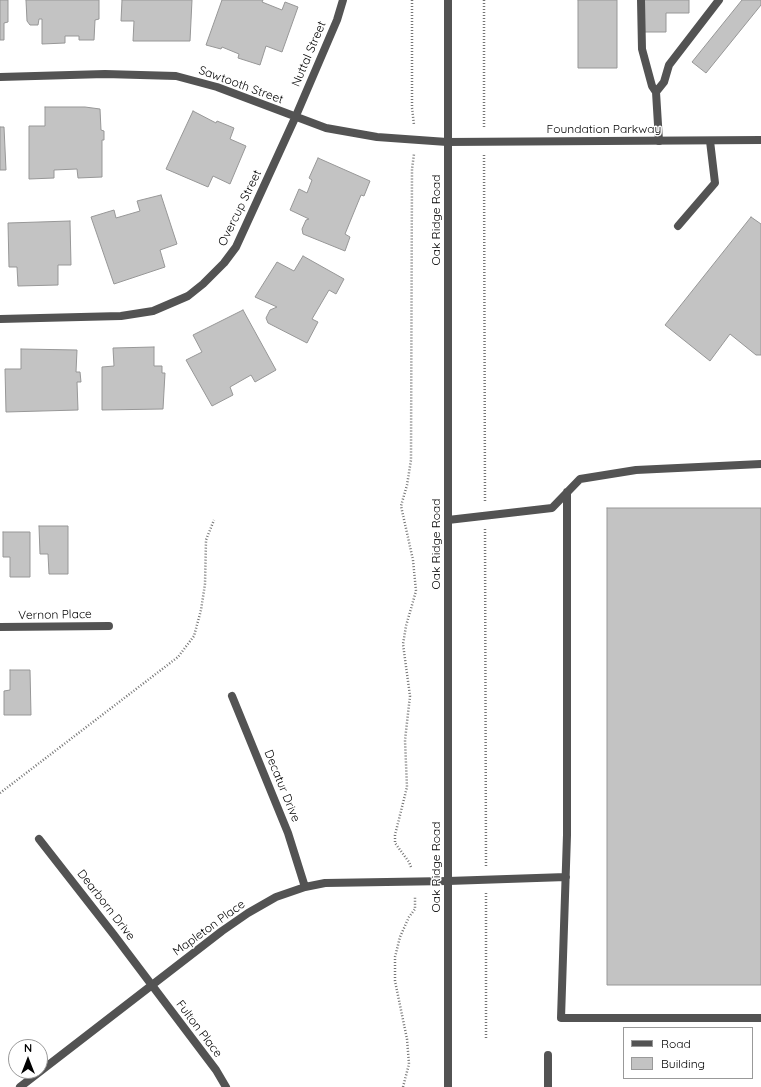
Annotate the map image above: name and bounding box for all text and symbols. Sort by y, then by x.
street label: Nuttal Street [289,19,329,89]
street label: Sawtooth Street [197,63,285,107]
street label: Foundation Parkway [547,122,661,136]
street label: Overcup Street [215,168,265,248]
street label: Oak Ridge Road [429,174,443,266]
street label: Oak Ridge Road [429,498,443,590]
street label: Vernon Place [18,607,92,623]
street label: Decatur Drive [261,748,303,824]
street label: Oak Ridge Road [429,821,443,913]
street label: Dearborn Drive [74,867,138,943]
street label: Mapleton Place [170,897,248,959]
street label: Fulton Place [173,998,225,1060]
legend [623,1027,753,1079]
text: Road [661,1036,691,1051]
north arrow [8,1039,48,1079]
text: N [24,1041,32,1055]
text: Building [661,1056,705,1071]

